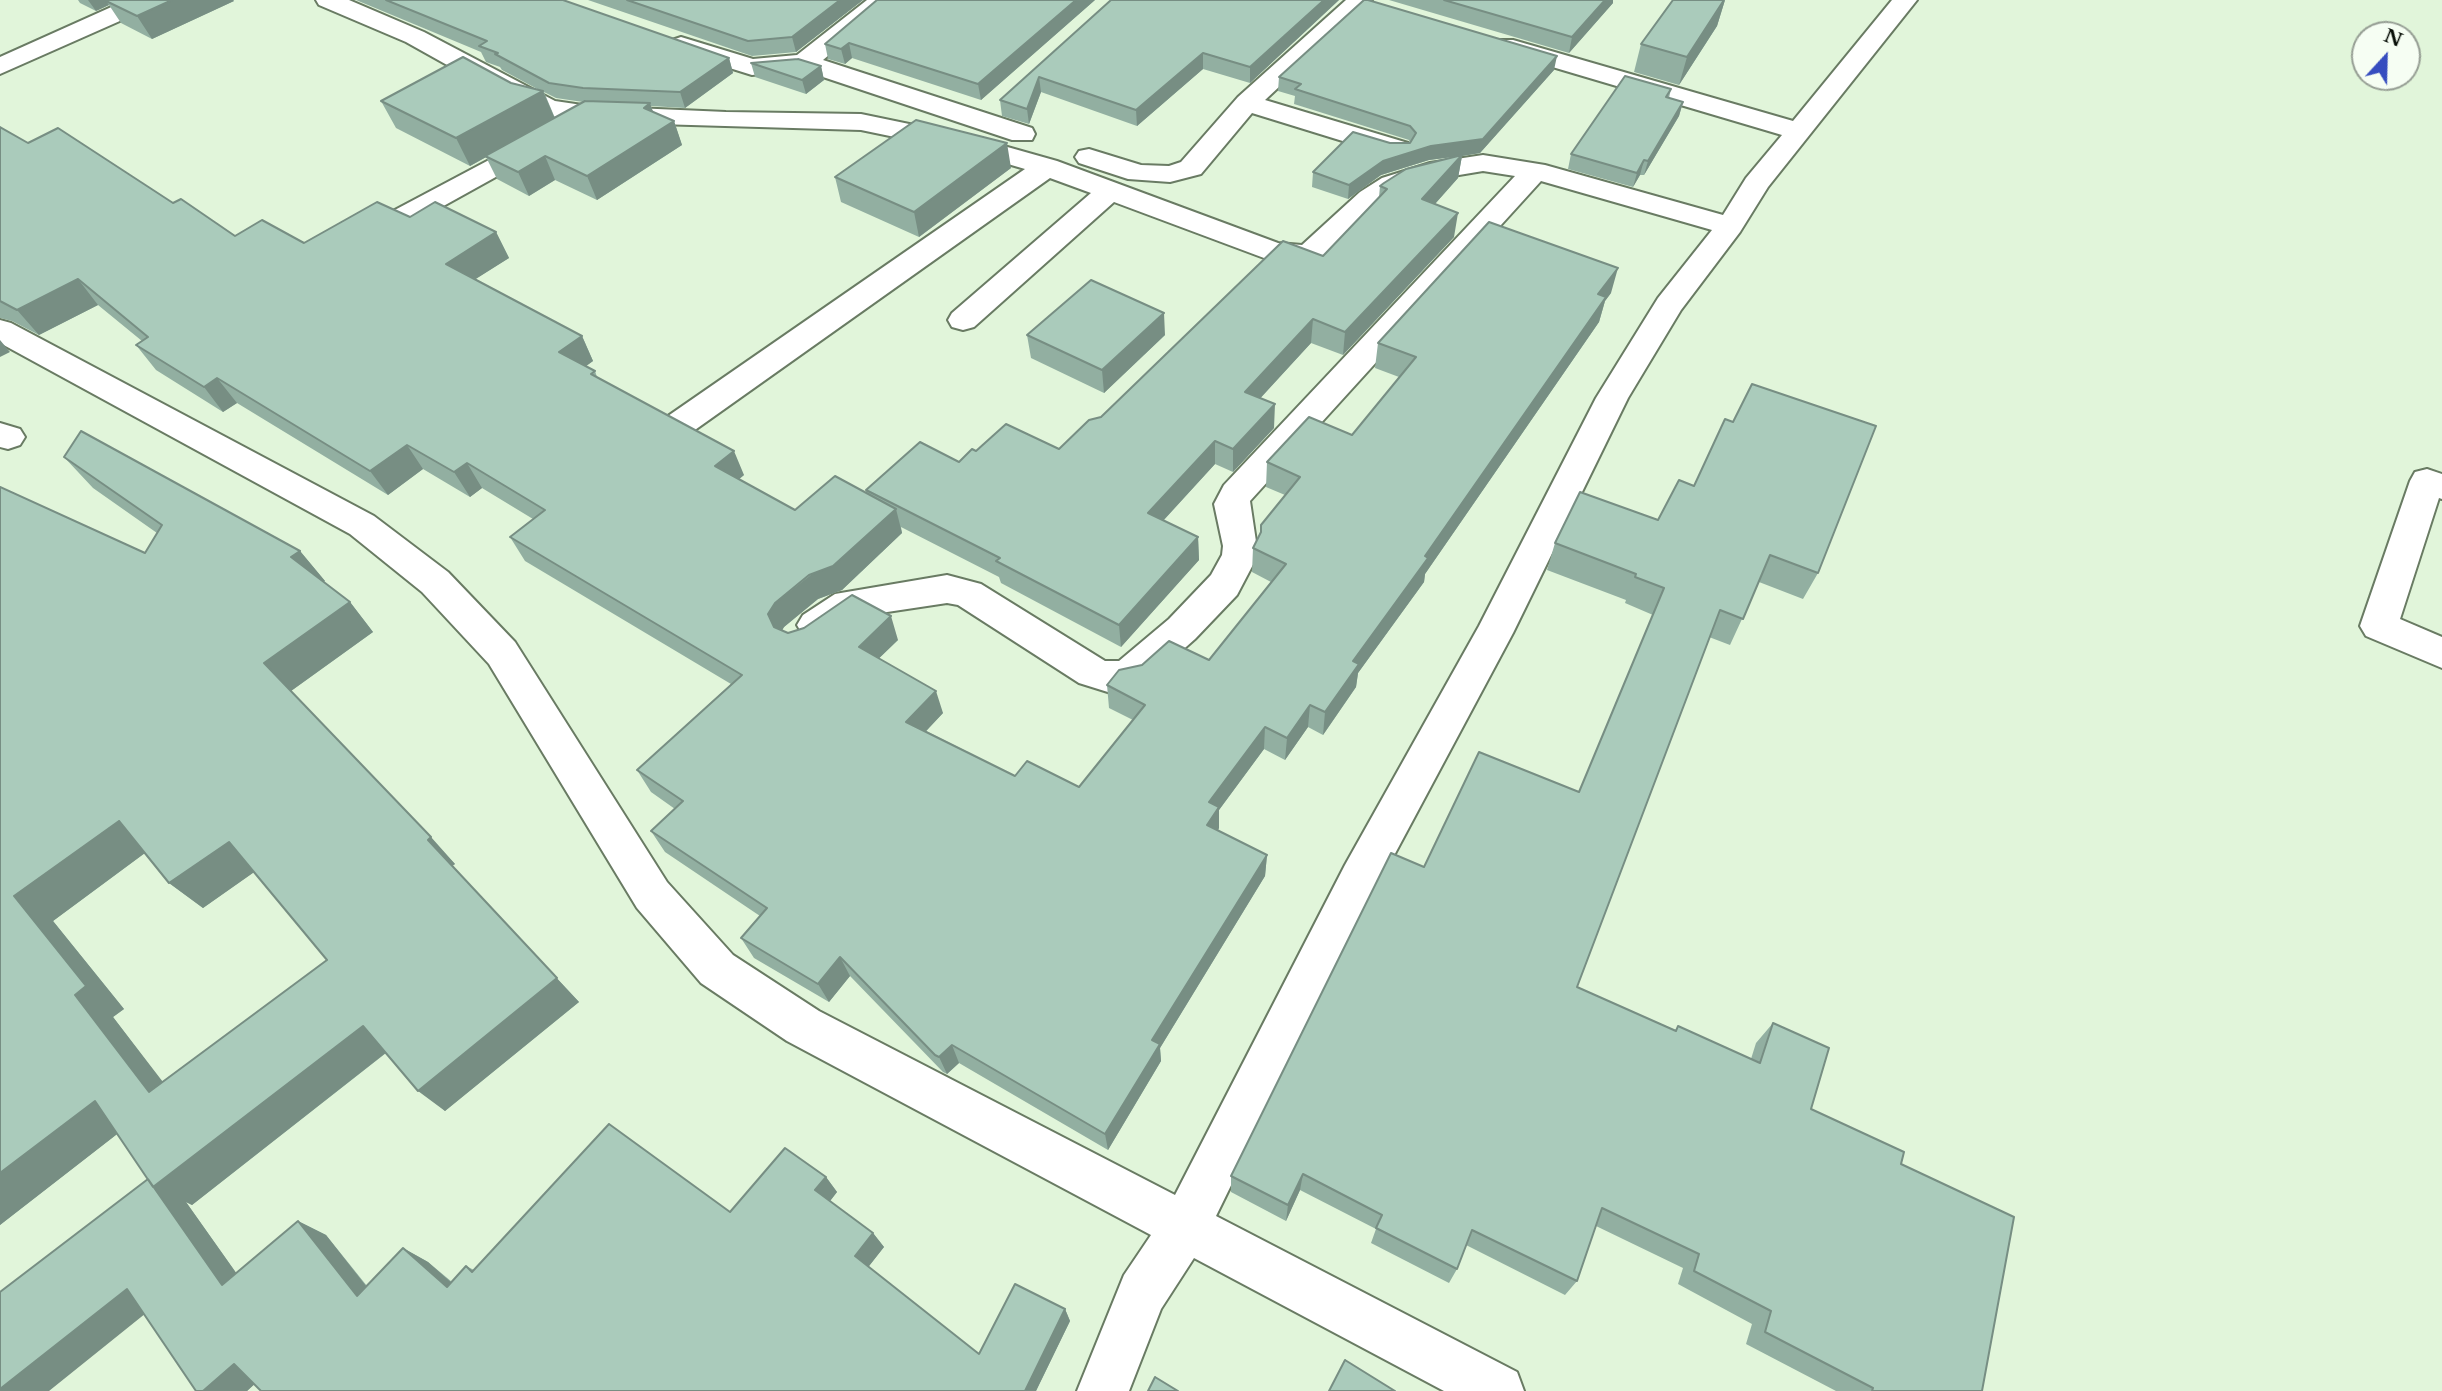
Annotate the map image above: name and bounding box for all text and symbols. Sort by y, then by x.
north arrow [2351,21,2421,91]
text: N [2381,24,2406,52]

